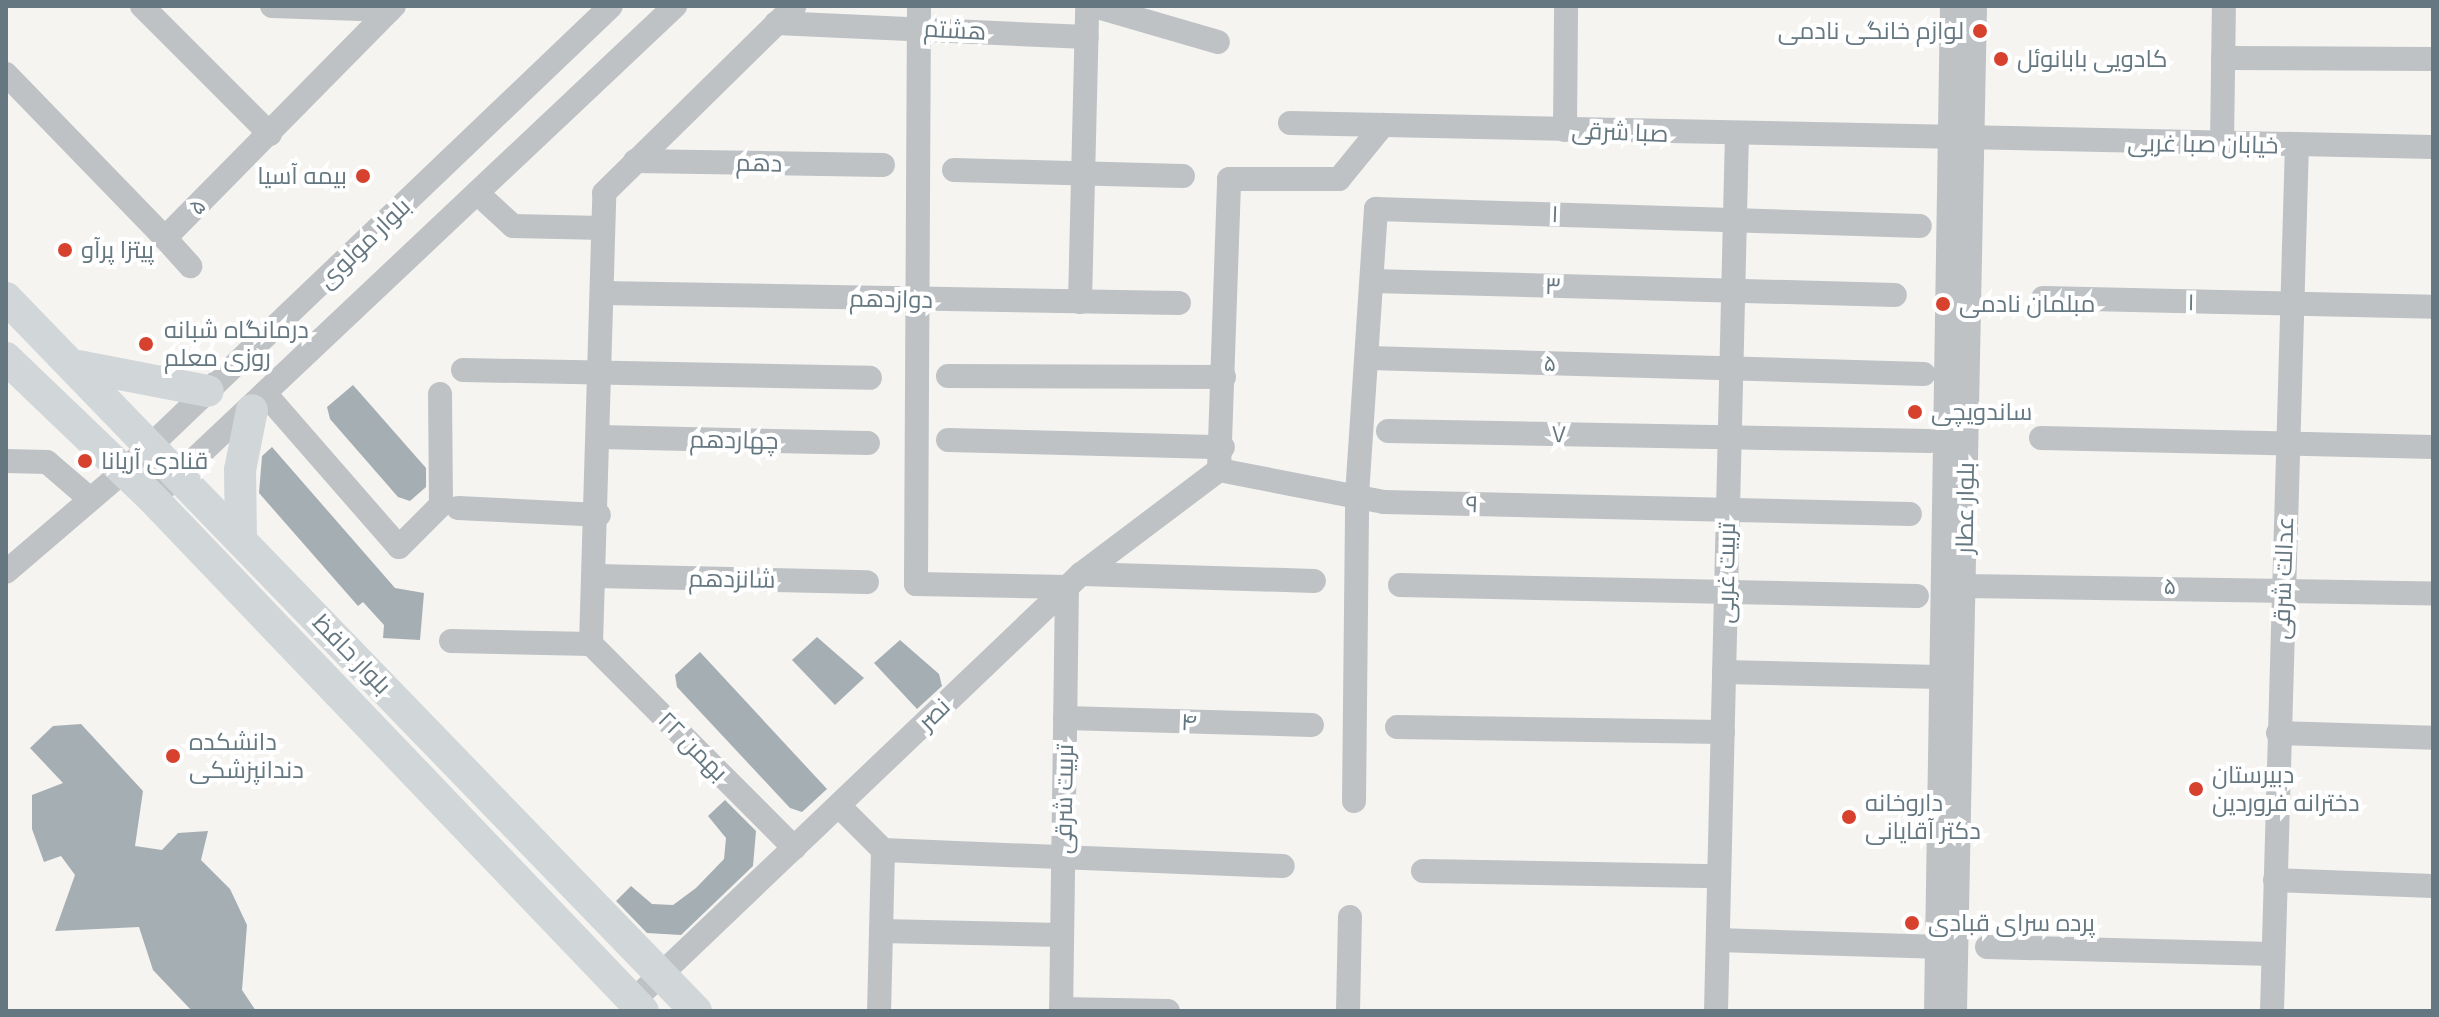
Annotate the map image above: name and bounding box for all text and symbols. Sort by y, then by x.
street label: هشتم [923,14,987,46]
place label: لوازم خانگی نادمی [1778,17,1964,45]
marker: لوازم خانگی نادمی [1971,22,1989,40]
place label: کادویی بابانوئل [2017,45,2167,73]
marker: کادویی بابانوئل [1992,50,2010,68]
street label: صبا شرقی [1571,116,1669,148]
street label: خیابان صبا غربی [2127,128,2279,160]
street label: دهم [735,148,783,178]
place label: بیمه آسیا [257,162,347,190]
marker: بیمه آسیا [354,167,372,185]
street label: ۵ [182,191,212,221]
street label: بلوار مولوی [312,192,416,294]
street label: ۱ [1551,199,1559,229]
place label: پیتزا پرآو [81,236,154,264]
marker: پیتزا پرآو [56,241,74,259]
street label: ۳ [1545,271,1561,301]
street label: دوازدهم [849,284,933,314]
street label: ۱ [2187,288,2195,316]
place label: مبلمان نادمی [1959,290,2095,318]
marker: مبلمان نادمی [1934,295,1952,313]
place label: درمانگاه شبانه روزی معلم [164,316,309,372]
marker: درمانگاه شبانه روزی معلم [135,333,157,355]
street label: ۵ [1543,348,1557,378]
place label: ساندویچی [1931,398,2032,426]
marker: ساندویچی [1906,403,1924,421]
street label: ۷ [1551,419,1567,449]
street label: چهاردهم [689,425,779,455]
place label: قنادی آریانا [101,447,208,475]
marker: قنادی آریانا [76,452,94,470]
street label: بلوار عطار [1950,462,1980,554]
street label: ۹ [1465,489,1479,519]
street label: عدالت شرقی [2266,516,2300,640]
street label: تربیت غربی [1711,522,1741,624]
street label: شانزدهم [688,564,776,594]
street label: ۵ [2163,571,2177,601]
street label: بلوار حافظ [307,608,397,700]
street label: نصر [912,692,956,736]
street label: ۲۲ بهمن [652,705,734,787]
street label: ۴ [1181,707,1197,737]
place label: دانشکده دندانپزشکی [189,728,304,784]
street label: تربیت شرقی [1049,744,1079,854]
marker: دانشکده دندانپزشکی [164,747,182,765]
place label: دبیرستان دخترانه فروردین [2212,761,2360,817]
marker: دبیرستان دخترانه فروردین [2187,780,2205,798]
place label: داروخانه دکتر آقایانی [1865,789,1981,845]
marker: داروخانه دکتر آقایانی [1840,808,1858,826]
place label: پرده سرای قبادی [1928,909,2095,937]
marker: پرده سرای قبادی [1903,914,1921,932]

